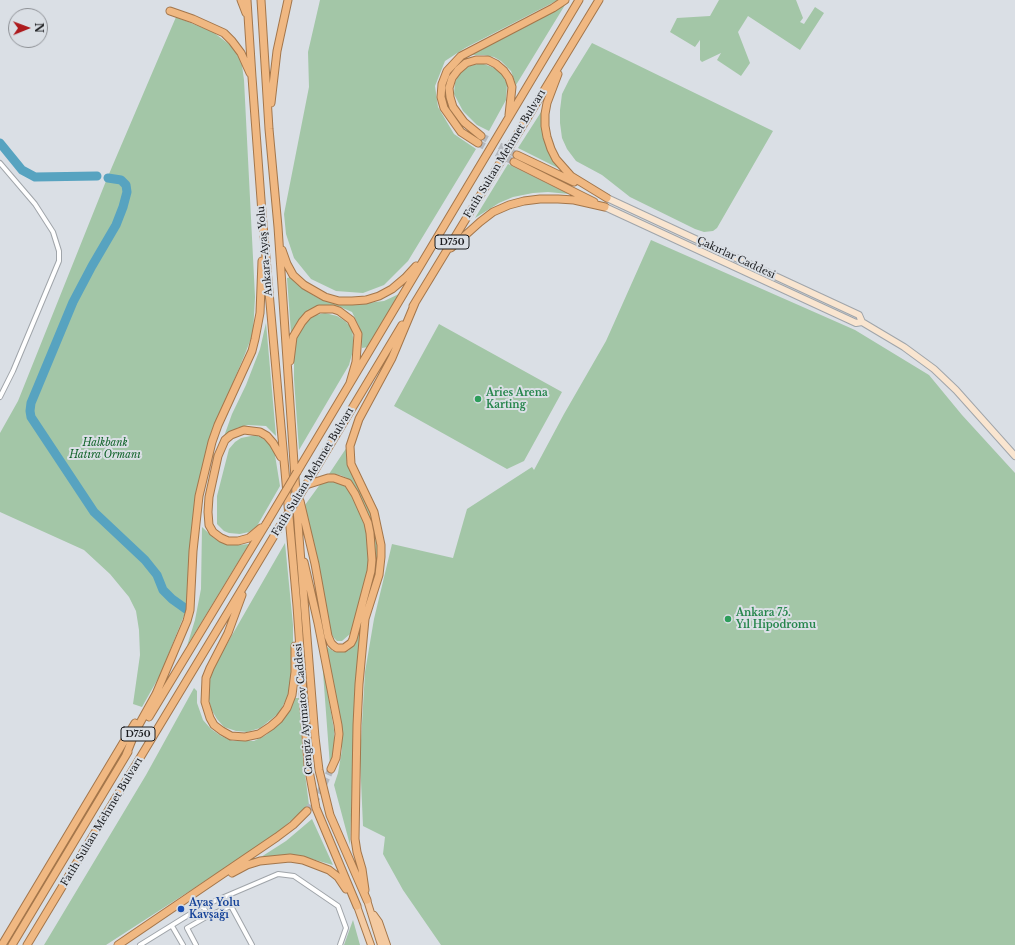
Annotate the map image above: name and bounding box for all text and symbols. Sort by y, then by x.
north arrow [8,8,48,48]
text: N [32,23,46,33]
street label: Fatih Sultan Mehmet Bulvarı [462,88,548,220]
street label: Ankara-Ayaş Yolu [255,206,275,296]
road number: D750 [435,235,469,249]
street label: Çakırlar Caddesi [695,235,777,281]
place label: Aries Arena Karting [486,387,548,410]
marker: Aries Arena Karting [473,394,483,404]
street label: Fatih Sultan Mehmet Bulvarı [270,406,356,538]
park label: Halkbank Hatıra Ormanı [69,437,141,460]
place label: Ankara 75. Yıl Hipodromu [736,607,816,630]
marker: Ankara 75. Yıl Hipodromu [723,614,733,624]
street label: Cengiz Aytmatov Caddesi [292,643,316,775]
road number: D750 [121,727,155,741]
street label: Fatih Sultan Mehmet Bulvarı [59,756,145,888]
place label: Ayaş Yolu Kavşağı [189,897,240,920]
marker: Ayaş Yolu Kavşağı [176,904,186,914]

